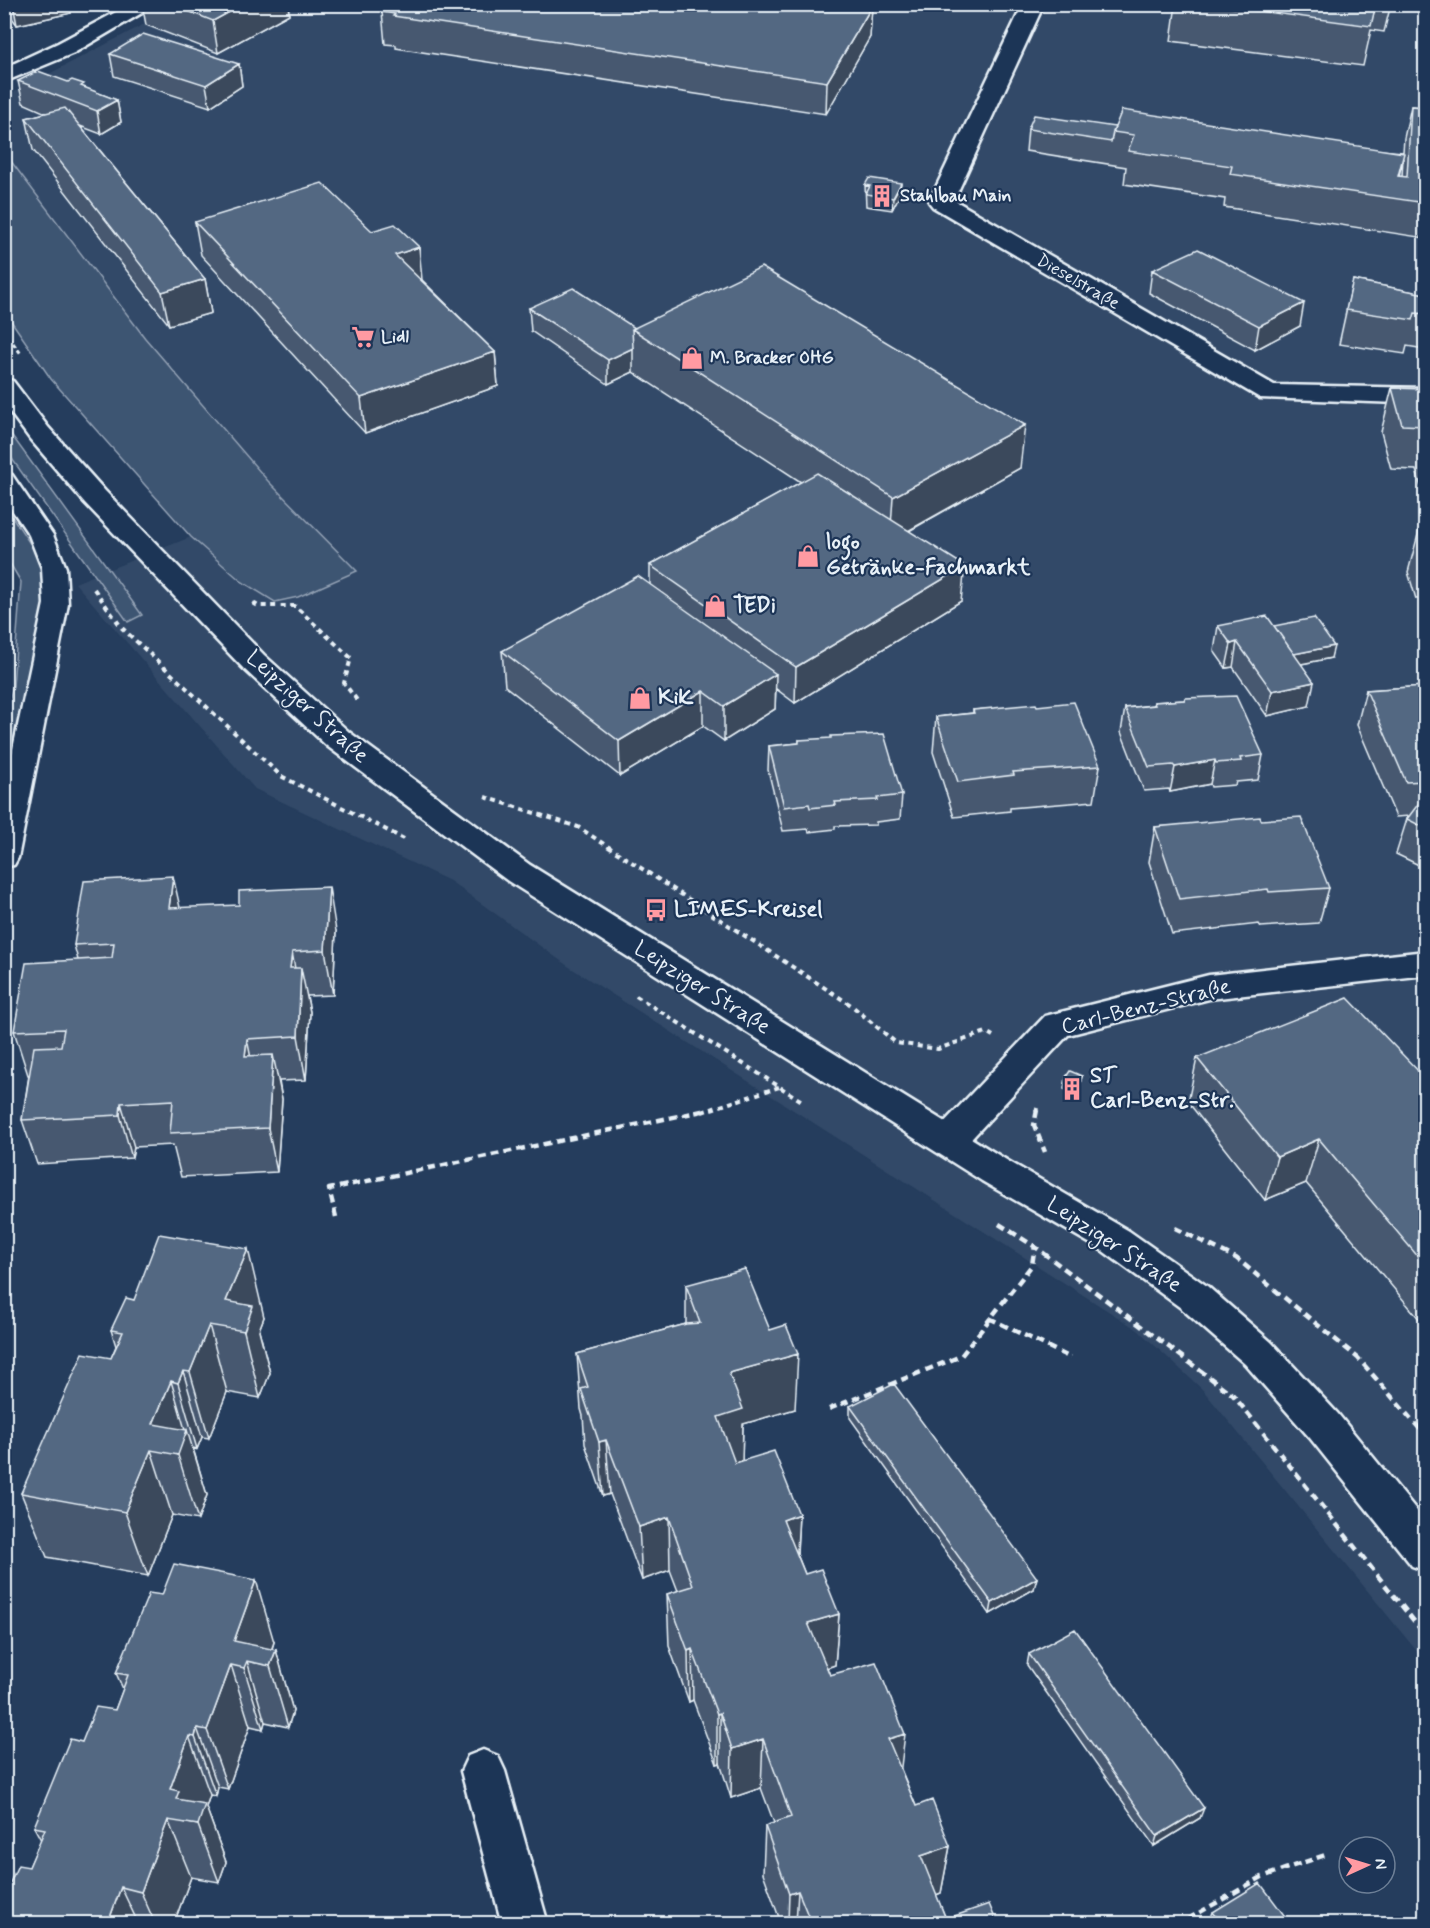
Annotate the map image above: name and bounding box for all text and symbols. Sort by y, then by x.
building icon: Stahlbau Main [869,183,895,209]
place label: Stahlbau Main [900,184,1012,208]
street label: Dieselstraße [1032,248,1124,316]
supermarket icon: Lidl [350,324,376,350]
place label: Lidl [381,325,409,349]
shop icon: M. Bracker OHG [679,345,705,371]
place label: M. Bracker OHG [710,346,834,370]
place label: logo Getränke-Fachmarkt [826,529,1031,582]
shop icon: logo Getränke-Fachmarkt [795,543,821,569]
place label: TEDi [733,592,776,620]
shop icon: TEDi [702,593,728,619]
street label: Leipziger Straße [238,644,374,772]
place label: KiK [658,684,693,712]
shop icon: KiK [627,685,653,711]
place label: LIMES-Kreisel [674,896,823,924]
bus stop icon: LIMES-Kreisel [643,897,669,923]
street label: Leipziger Straße [627,935,776,1044]
street label: Carl-Benz-Straße [1059,972,1234,1042]
place label: ST Carl-Benz-Str. [1090,1062,1234,1115]
building icon: ST Carl-Benz-Str. [1059,1076,1085,1102]
street label: Leipziger Straße [1039,1191,1187,1302]
north arrow [1337,1835,1397,1895]
text: N [1370,1858,1391,1870]

